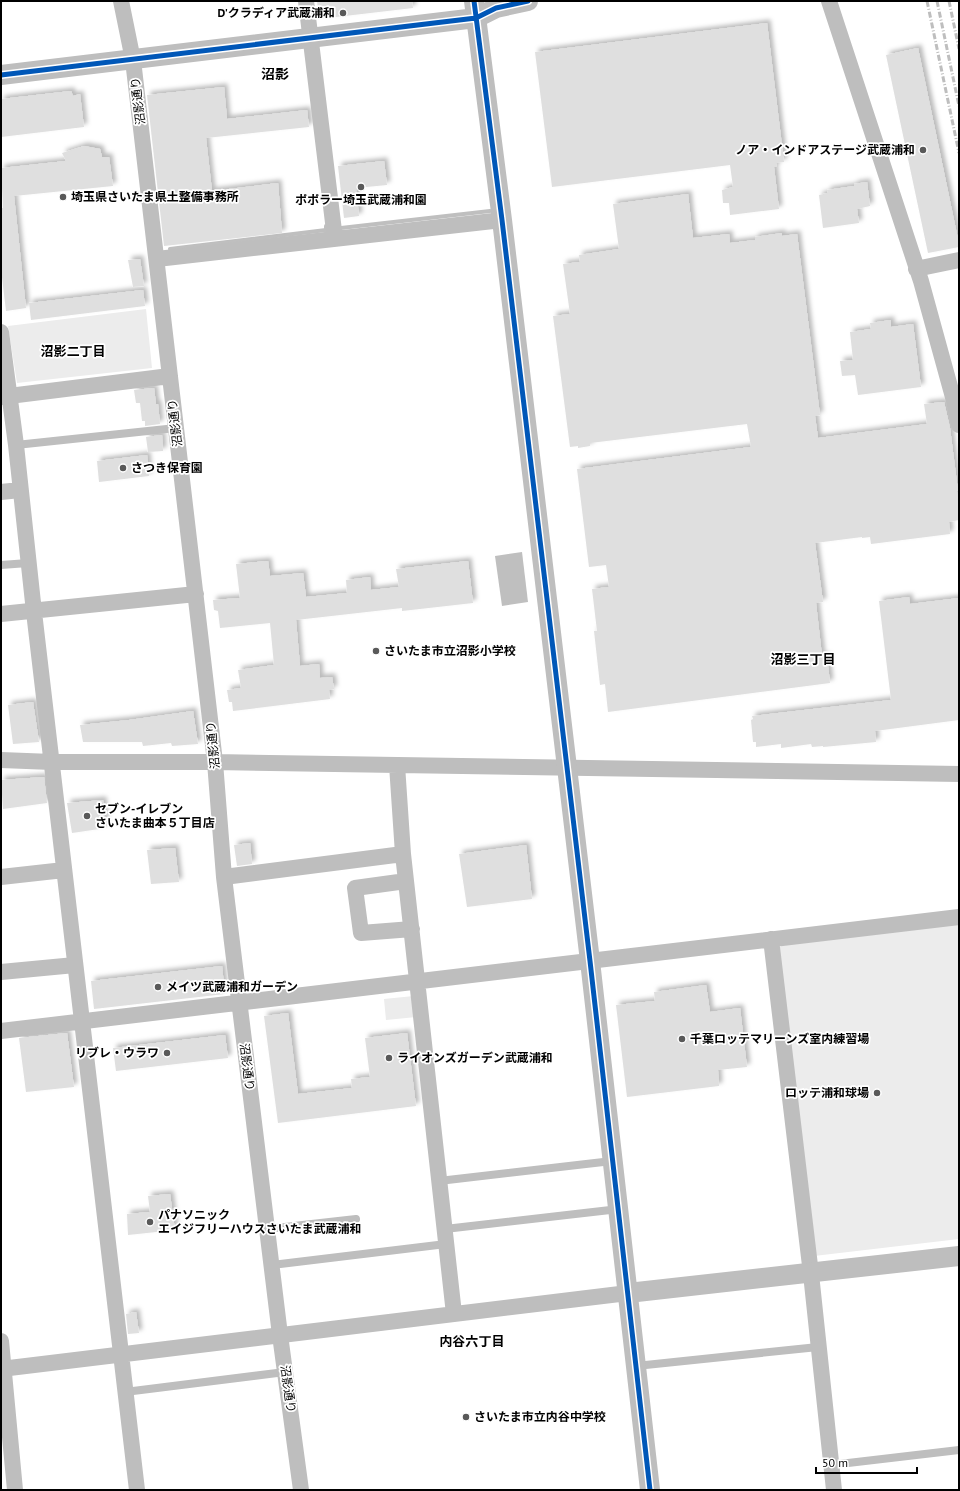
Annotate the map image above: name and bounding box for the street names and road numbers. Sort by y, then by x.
street label: 沼影通り [127,76,148,126]
street label: 沼影通り [164,398,185,448]
street label: 沼影通り [203,720,222,770]
street label: 沼影通り [237,1042,258,1092]
street label: 沼影通り [278,1364,299,1414]

